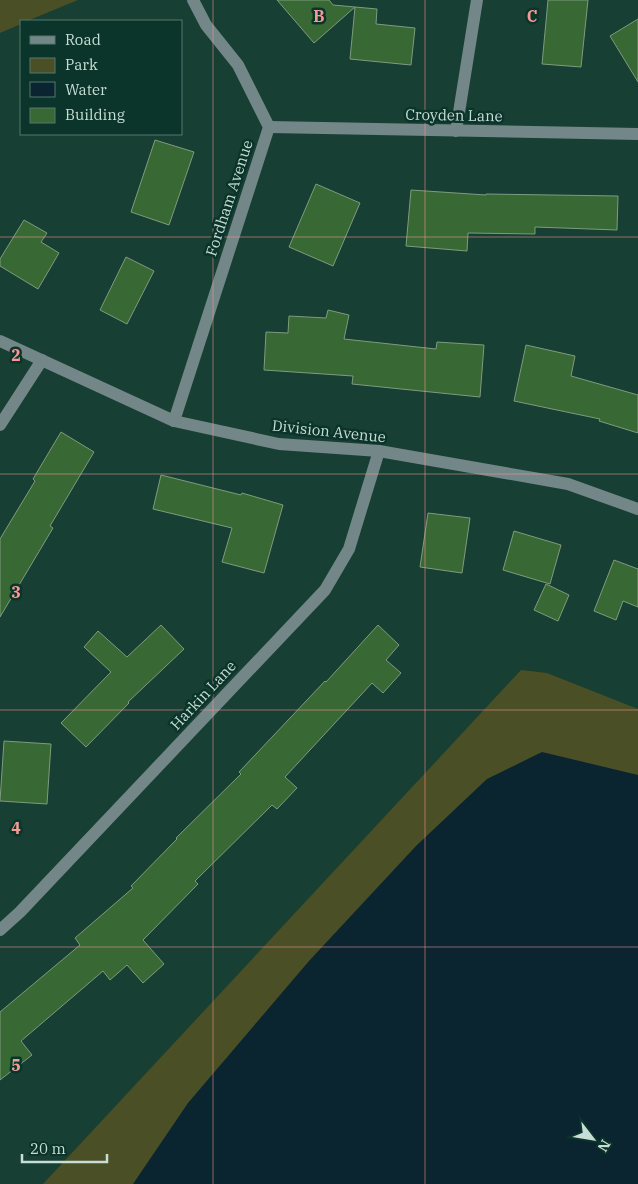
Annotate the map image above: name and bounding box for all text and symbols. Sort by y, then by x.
text: B [313,6,325,26]
text: C [527,6,537,26]
legend [20,20,182,135]
text: Road [65,30,101,49]
text: Park [65,55,98,74]
text: Water [65,80,107,99]
text: Building [65,105,125,124]
street label: Croyden Lane [405,105,503,125]
street label: Fordham Avenue [201,137,257,259]
text: 2 [11,345,21,365]
street label: Division Avenue [271,416,387,446]
text: 3 [11,582,21,602]
street label: Harkin Lane [166,656,240,734]
text: 4 [11,818,21,838]
text: 5 [11,1055,21,1075]
north arrow [568,1114,618,1164]
scale bar [22,1132,108,1164]
text: N [594,1136,615,1155]
text: 20 m [30,1139,66,1158]

